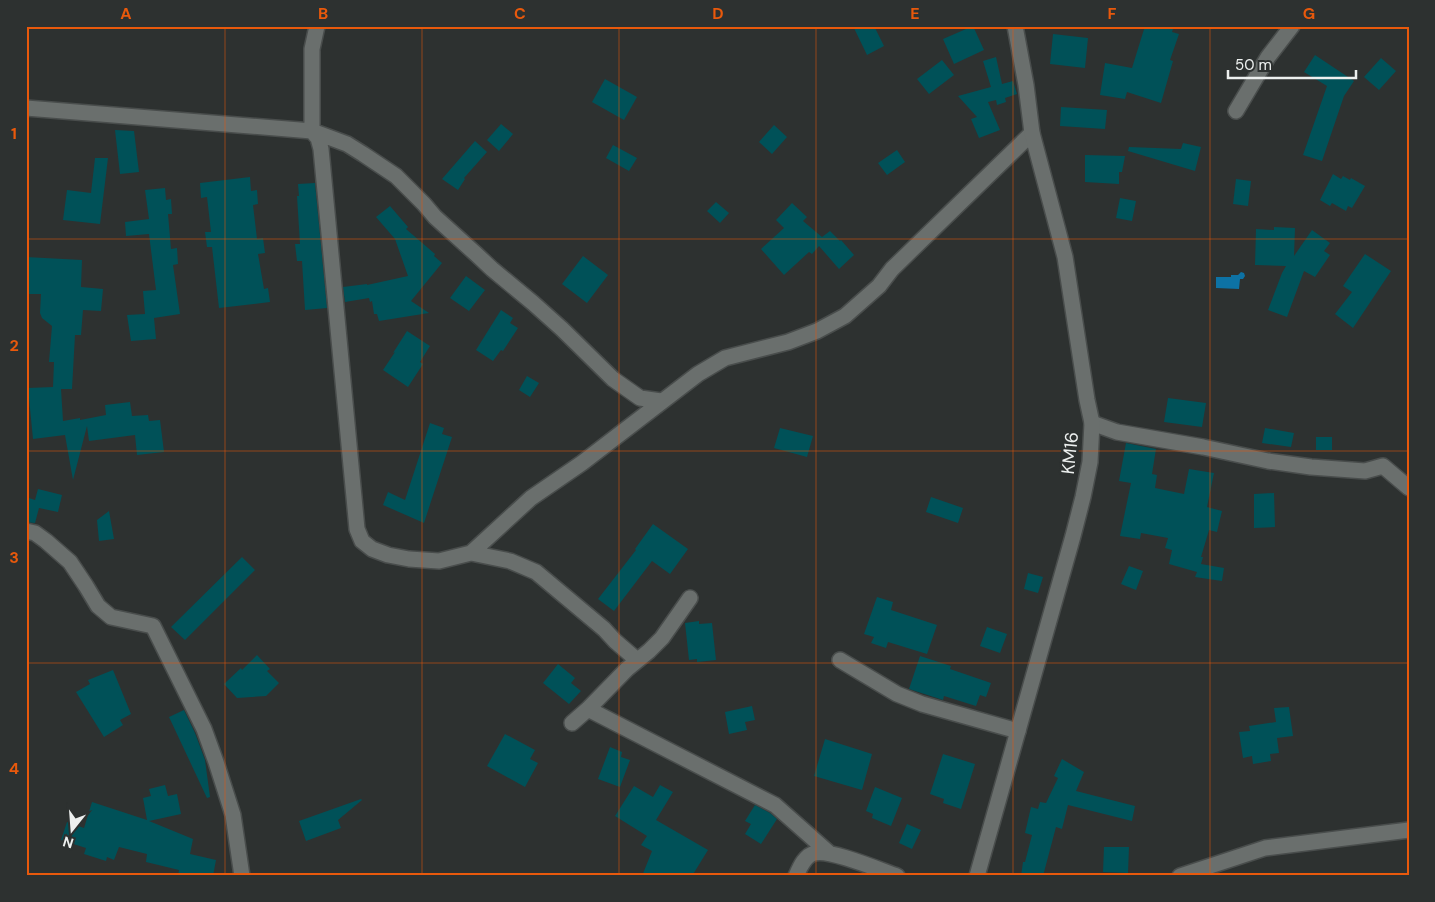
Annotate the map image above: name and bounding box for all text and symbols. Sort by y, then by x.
text: A [120,3,132,24]
text: B [318,3,328,24]
text: C [514,3,526,24]
text: D [712,3,724,24]
text: E [910,3,920,24]
text: F [1108,3,1117,24]
text: G [1303,3,1315,24]
scale bar [1228,48,1355,80]
text: 50 m [1235,55,1272,75]
text: 1 [11,123,17,144]
text: 2 [9,335,19,356]
street label: KM16 [1056,431,1084,475]
text: 3 [9,547,19,568]
text: 4 [9,758,19,779]
north arrow [48,804,98,854]
text: N [61,832,76,853]

